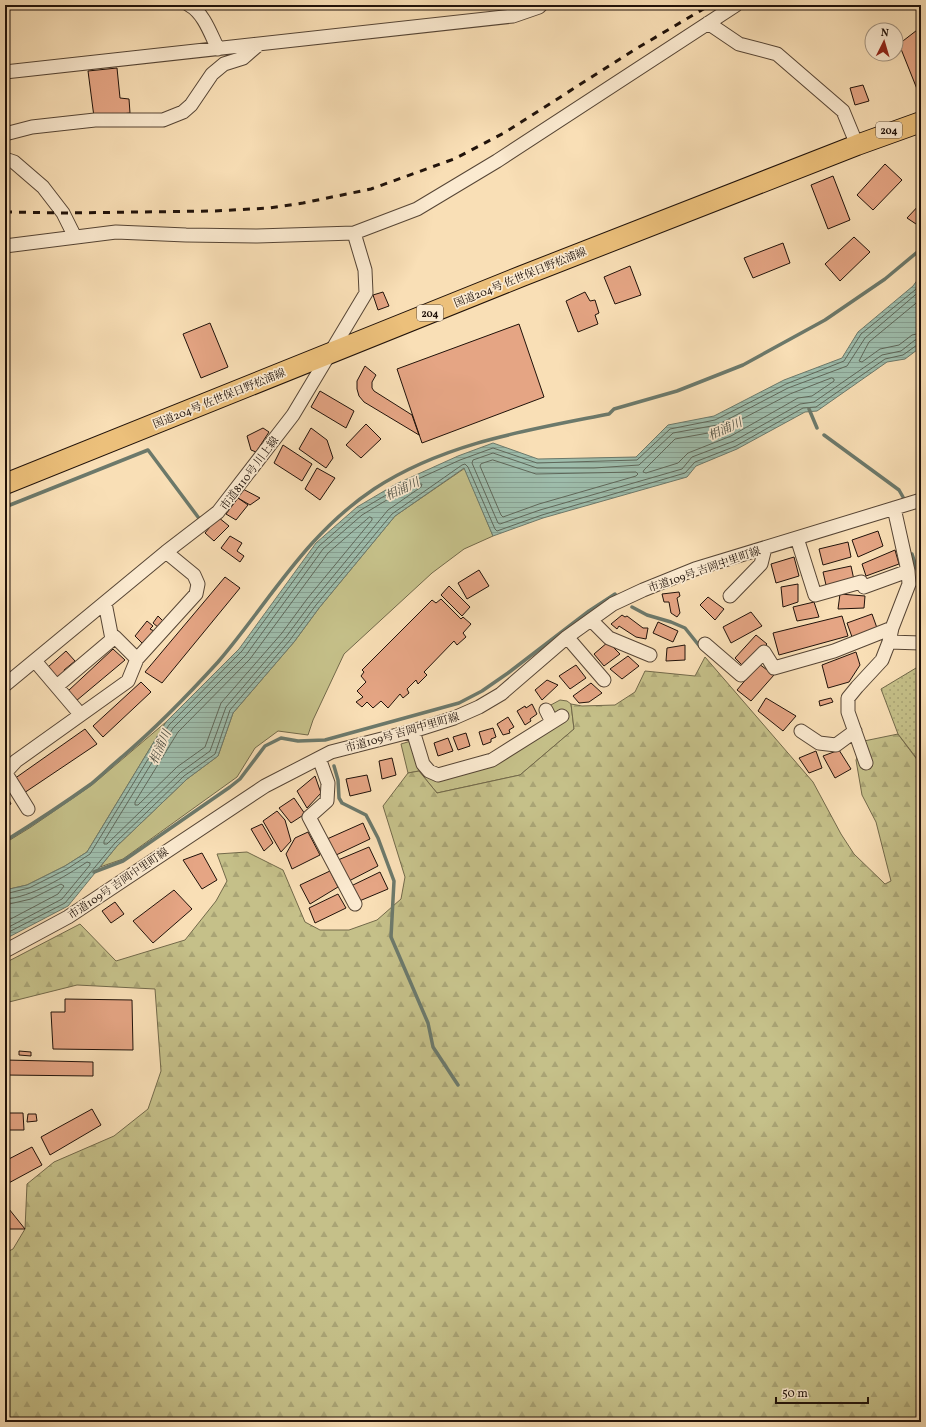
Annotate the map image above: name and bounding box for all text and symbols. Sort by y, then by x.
north arrow [864,22,904,62]
text: N [880,26,889,41]
road number: 204 [876,122,902,138]
street label: 国道204号 佐世保日野松浦線 [452,245,589,312]
road number: 204 [417,305,443,321]
street label: 国道204号 佐世保日野松浦線 [151,366,288,433]
water label: 相浦川 [706,414,747,445]
street label: 市道8110号 川上線 [217,434,283,514]
water label: 相浦川 [383,474,424,505]
street label: 市道109号 吉岡中里町線 [646,544,763,597]
street label: 市道109号 吉岡中里町線 [344,710,461,757]
water label: 相浦川 [146,726,176,767]
street label: 市道109号 吉岡中里町線 [66,845,172,923]
scale bar [776,1379,868,1405]
text: 50 m [782,1386,808,1402]

